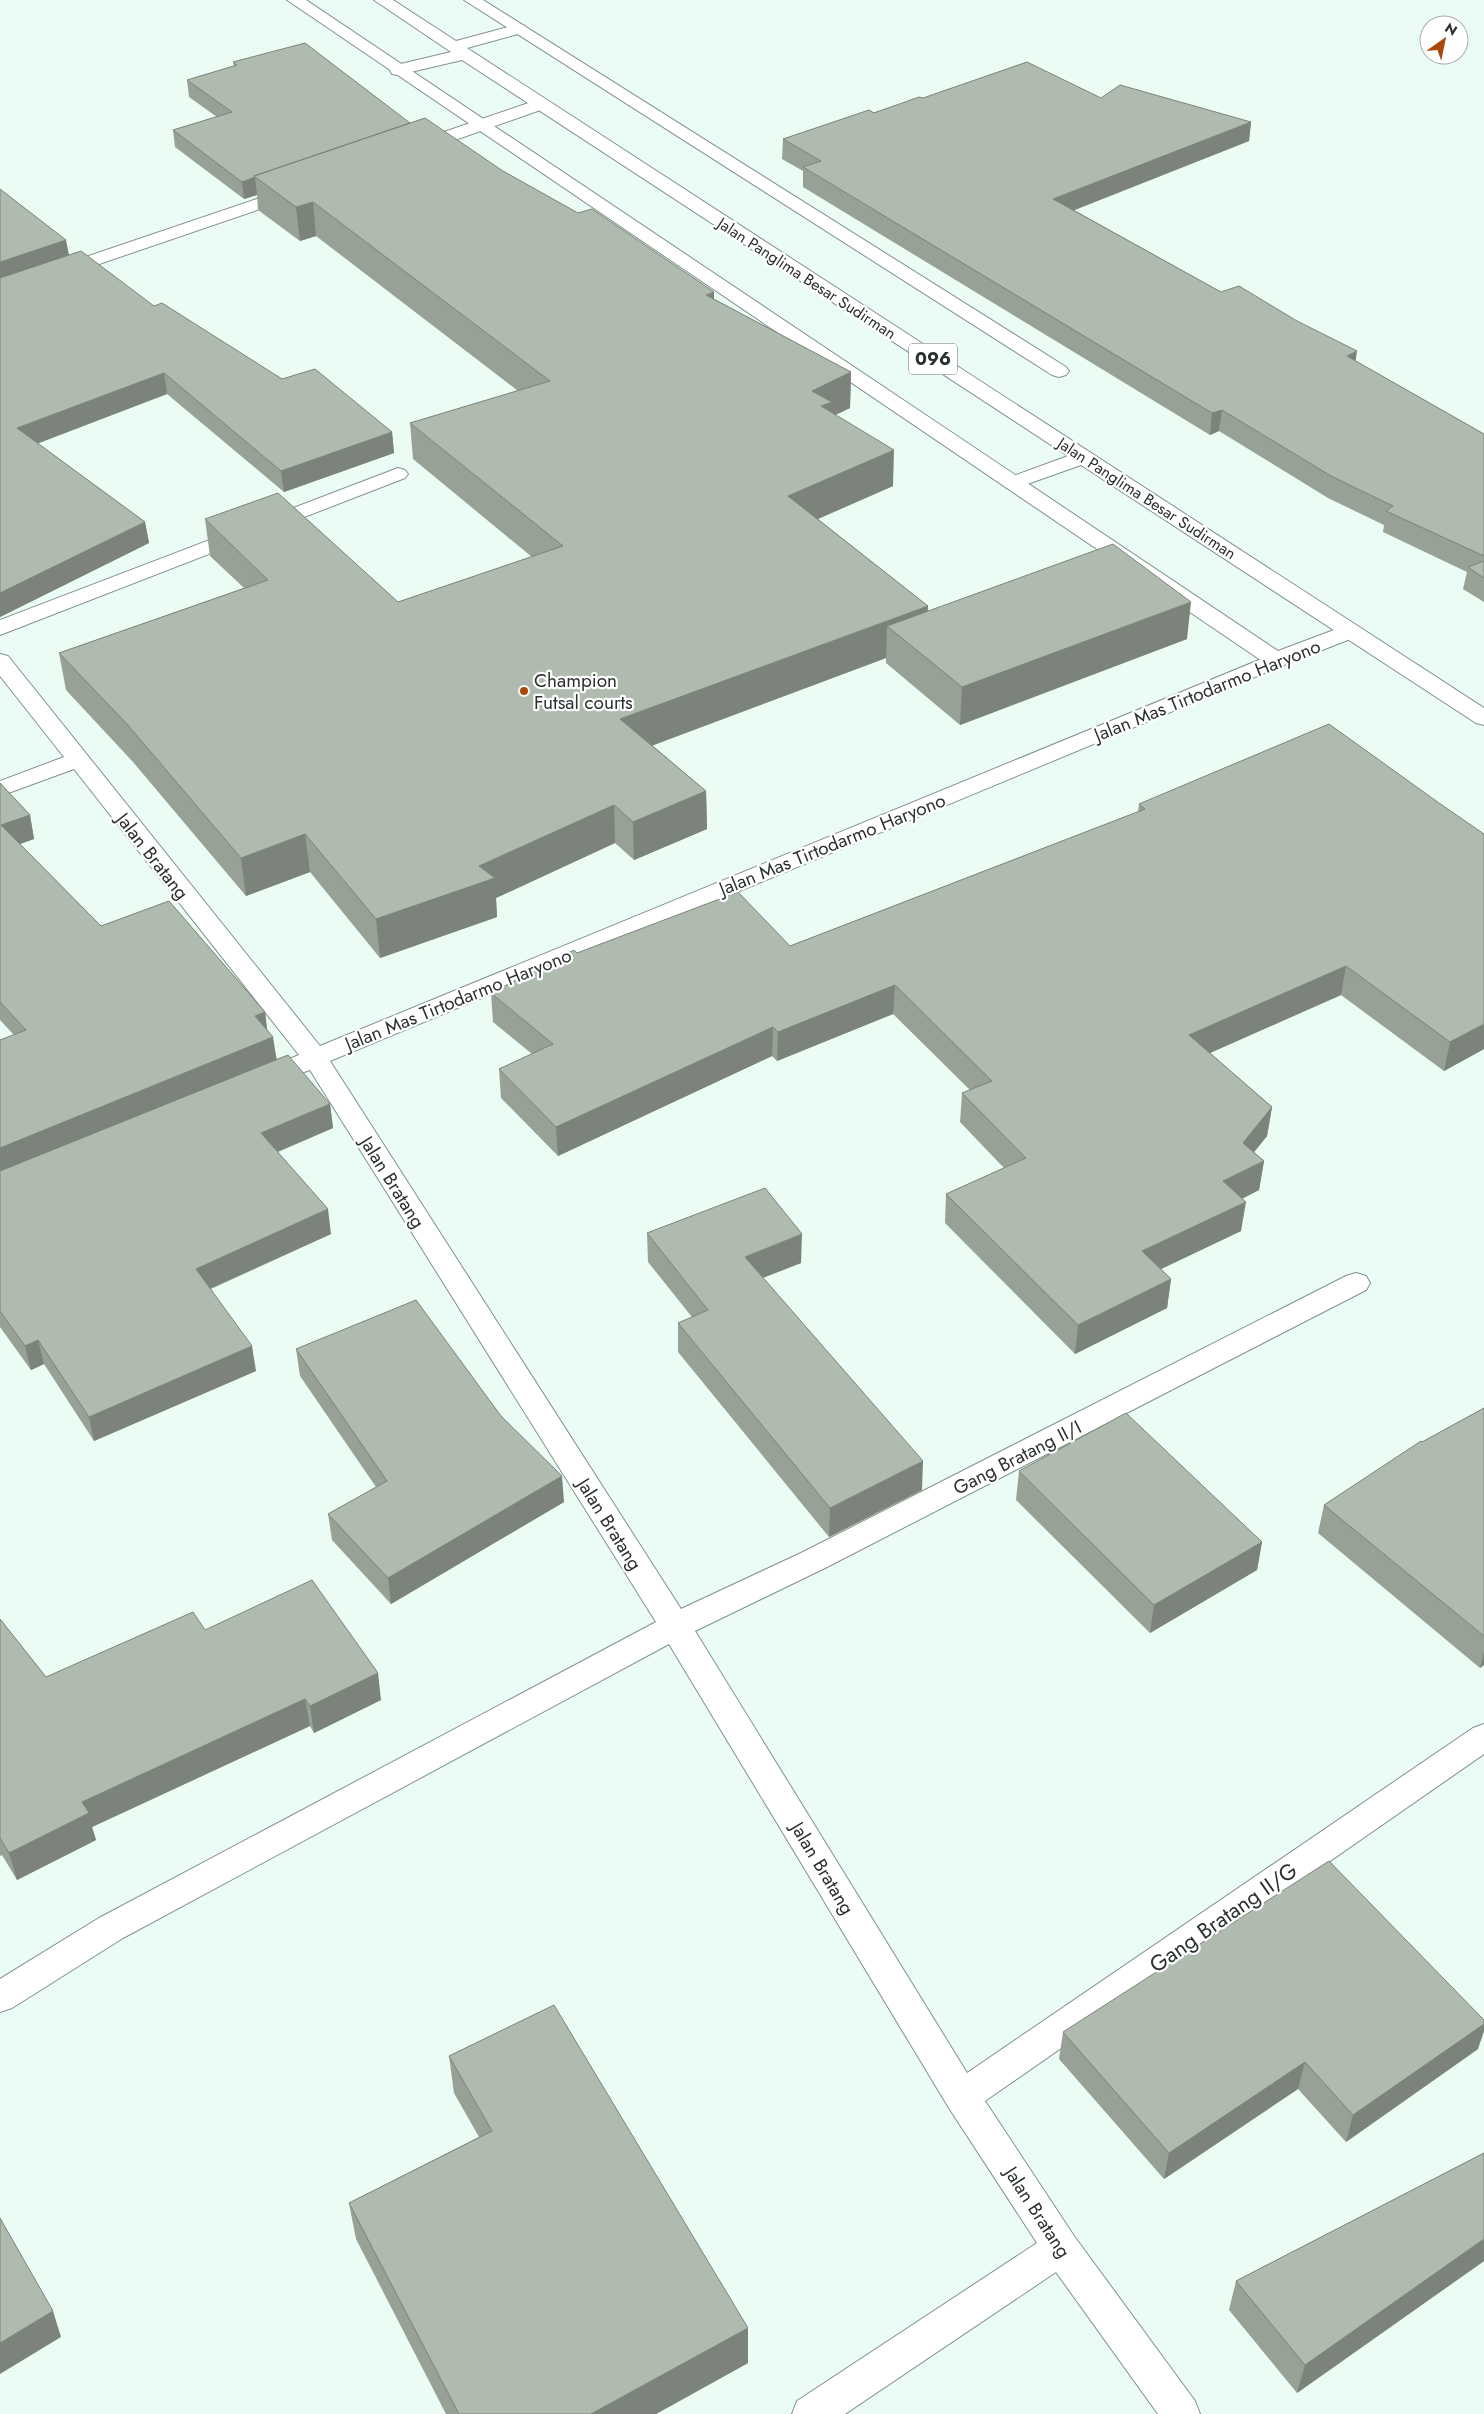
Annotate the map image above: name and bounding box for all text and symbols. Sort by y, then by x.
north arrow [1419,15,1469,65]
text: N [1441,18,1461,41]
street label: Jalan Panglima Besar Sudirman [711,211,900,345]
road number: 096 [909,344,957,374]
street label: Jalan Panglima Besar Sudirman [1051,431,1240,565]
street label: Jalan Mas Tirtodarmo Haryono [1087,633,1324,749]
place label: Champion Futsal courts [534,667,633,716]
marker: Champion Futsal courts [518,685,530,697]
street label: Jalan Mas Tirtodarmo Haryono [712,787,949,903]
street label: Jalan Bratang [108,805,195,905]
street label: Jalan Mas Tirtodarmo Haryono [338,942,575,1058]
street label: Jalan Bratang [352,1129,431,1233]
street label: Gang Bratang II/I [948,1414,1086,1501]
street label: Jalan Bratang [569,1471,648,1575]
street label: Jalan Bratang [783,1814,861,1920]
street label: Gang Bratang II/G [1143,1854,1303,1980]
street label: Jalan Bratang [996,2159,1077,2263]

